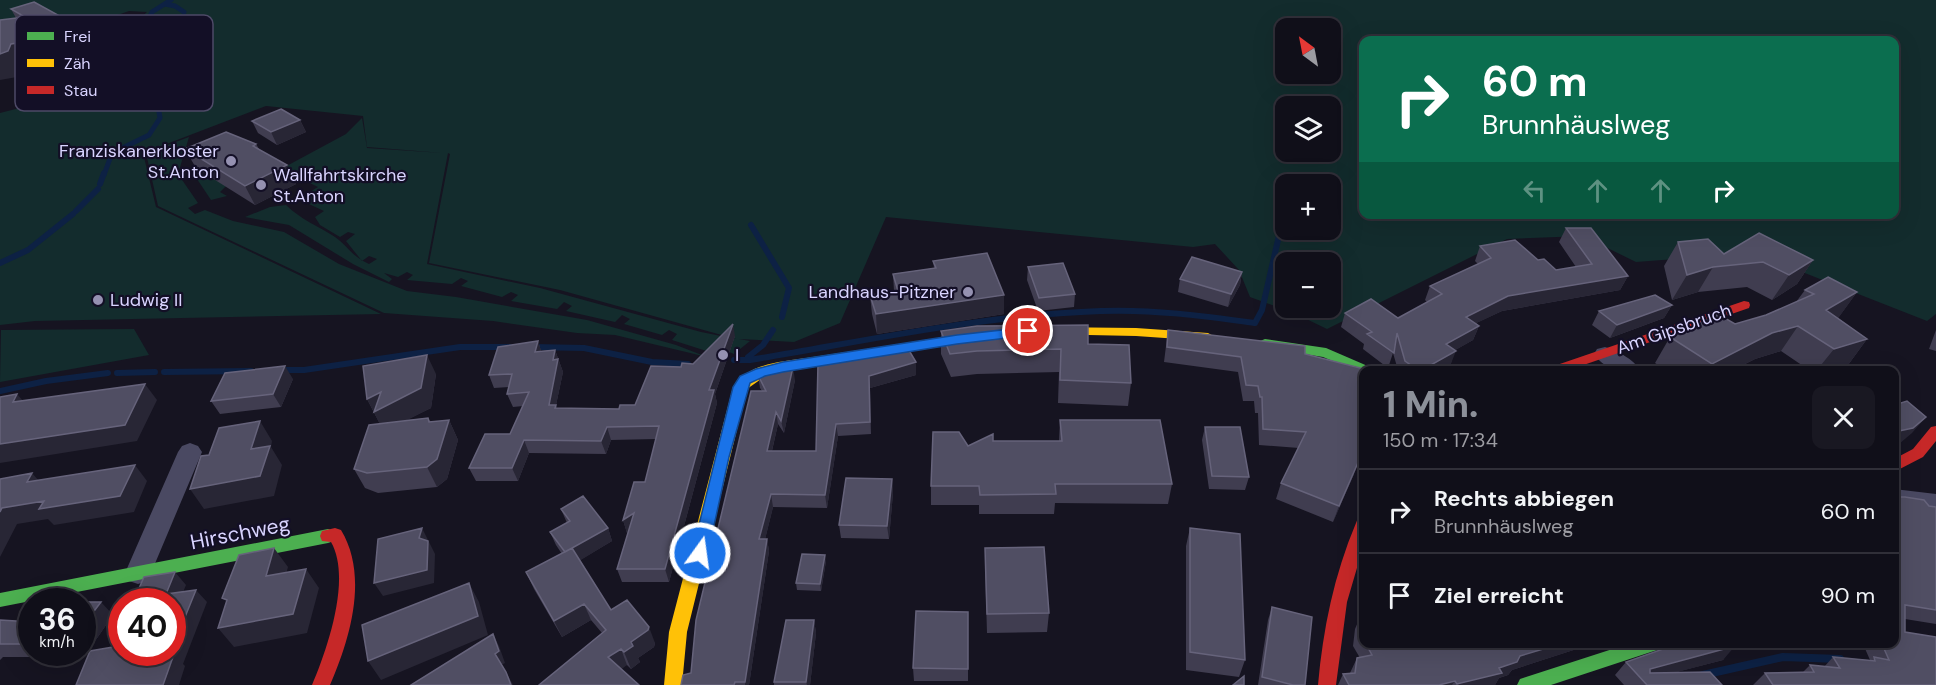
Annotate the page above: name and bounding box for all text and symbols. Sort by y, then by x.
legend [15,15,213,111]
north arrow [1275,18,1341,84]
map controls [1275,18,1341,318]
text: Frei [64,26,91,47]
text: Zäh [64,53,91,74]
text: 60 m [1482,54,1588,109]
icon: right [1383,60,1461,138]
text: Stau [64,80,97,101]
button: layers [1275,96,1341,162]
text: Brunnhäuslweg [1482,107,1670,142]
place label: Franziskanerkloster St.Anton [59,139,219,184]
marker: Franziskanerkloster St.Anton [224,154,238,168]
place label: Wallfahrtskirche St.Anton [273,163,407,208]
button: + [1275,174,1341,240]
icon: left [1518,174,1551,207]
icon: ahead [1581,174,1614,207]
icon: ahead [1644,174,1677,207]
icon: right [1707,174,1740,207]
marker: Wallfahrtskirche St.Anton [254,178,268,192]
button: − [1275,252,1341,318]
place label: Landhaus-Pitzner [809,280,956,304]
marker: Landhaus-Pitzner [961,285,975,299]
place label: Ludwig II [110,288,182,312]
marker: Ludwig II [91,293,105,307]
street label: Am Gipsbruch [1613,298,1735,360]
pin [1002,305,1053,356]
icon: arrive [1011,314,1044,347]
place label: I [735,343,739,367]
marker: I [716,348,730,362]
text: 1 Min. [1383,381,1478,428]
button: close [1812,386,1875,449]
text: 150 m · 17:34 [1383,427,1498,453]
text: Rechts abbiegen [1434,484,1614,513]
icon: right [1383,495,1416,528]
text: 60 m [1821,497,1875,526]
street label: Hirschweg [188,510,292,556]
text: Brunnhäuslweg [1434,513,1574,539]
position arrow [668,521,732,585]
icon: arrive [1383,579,1416,612]
text: Ziel erreicht [1434,581,1564,610]
text: 90 m [1821,581,1875,610]
speed limit sign: 40 [108,588,186,666]
text: 36 [38,600,76,639]
text: km/h [39,632,75,652]

